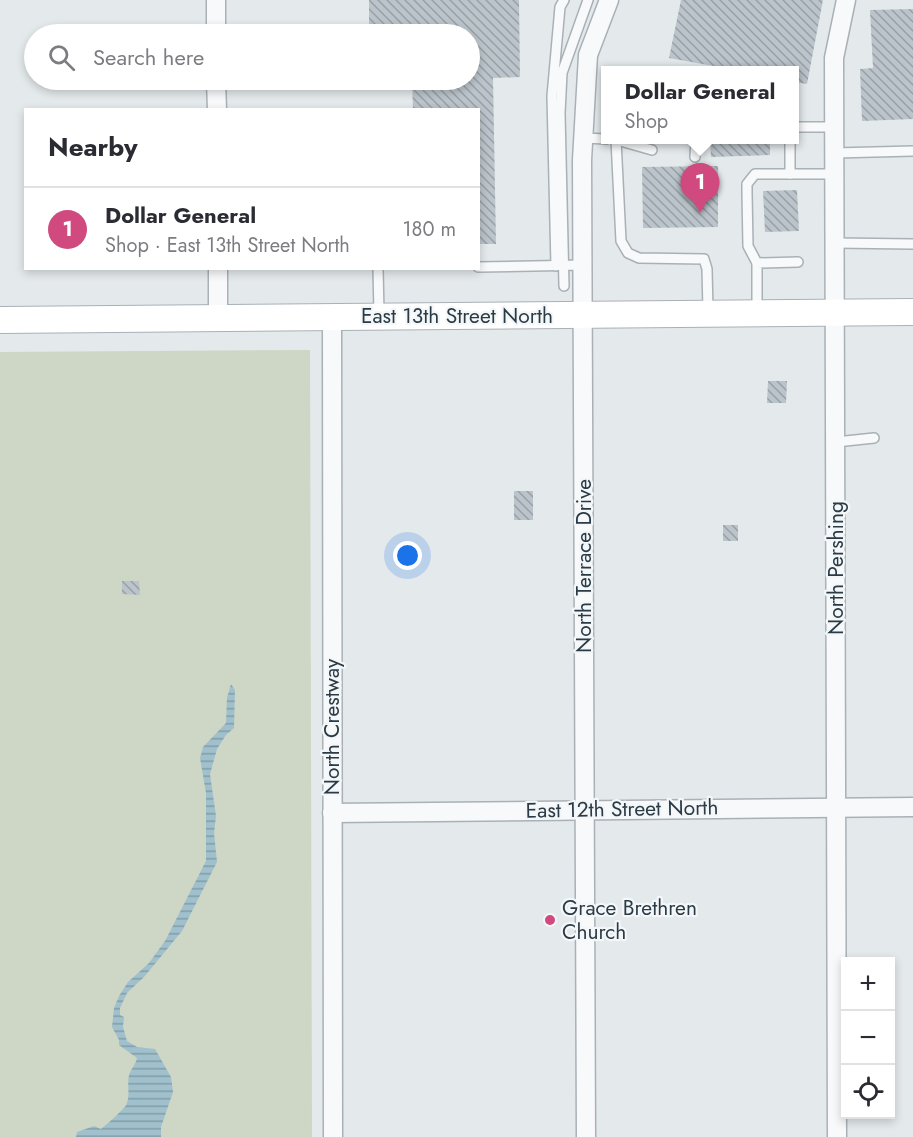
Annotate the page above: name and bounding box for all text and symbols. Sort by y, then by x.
search box [24,24,480,90]
icon: search [45,41,78,74]
text: Search here [93,41,204,73]
popup [601,66,799,144]
text: Dollar General [624,75,776,107]
text: Shop [624,107,668,136]
text: Nearby [48,128,137,166]
pin: 1 [680,164,720,213]
text: Dollar General [105,199,256,231]
text: 1 [62,215,73,244]
text: 180 m [402,215,456,244]
text: Shop · East 13th Street North [105,231,350,260]
street label: East 13th Street North [361,301,553,331]
street label: North Terrace Drive [569,479,599,653]
street label: North Pershing [821,501,851,635]
your location [393,541,422,570]
street label: North Crestway [317,658,347,795]
street label: East 12th Street North [525,792,719,826]
place label: Grace Brethren Church [562,893,697,947]
marker: Grace Brethren Church [543,913,557,927]
map controls [841,957,895,1119]
button: + [841,957,895,1011]
button: − [841,1011,895,1065]
button: locate [841,1065,895,1119]

